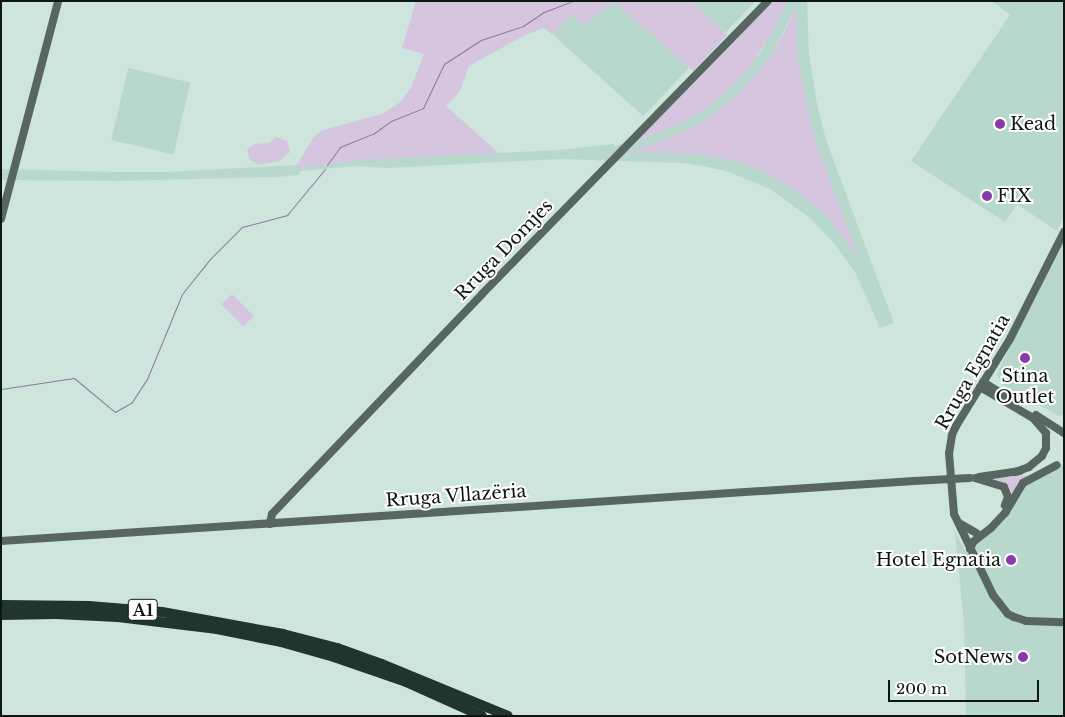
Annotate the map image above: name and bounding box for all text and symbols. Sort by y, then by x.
place label: Kead [1010,113,1056,135]
marker: Kead [994,118,1006,130]
place label: FIX [997,185,1031,207]
marker: FIX [981,190,993,202]
street label: Rruga Domjes [450,195,558,305]
street label: Rruga Egnatia [931,310,1015,434]
marker: Stina Outlet [1019,352,1031,364]
place label: Stina Outlet [996,366,1054,408]
street label: Rruga Vllazëria [384,480,528,512]
place label: Hotel Egnatia [876,549,1001,571]
marker: Hotel Egnatia [1005,554,1017,566]
road number: A1 [127,596,159,624]
place label: SotNews [934,646,1013,668]
marker: SotNews [1017,651,1029,663]
scale bar [890,670,1041,702]
text: 200 m [896,679,947,698]

